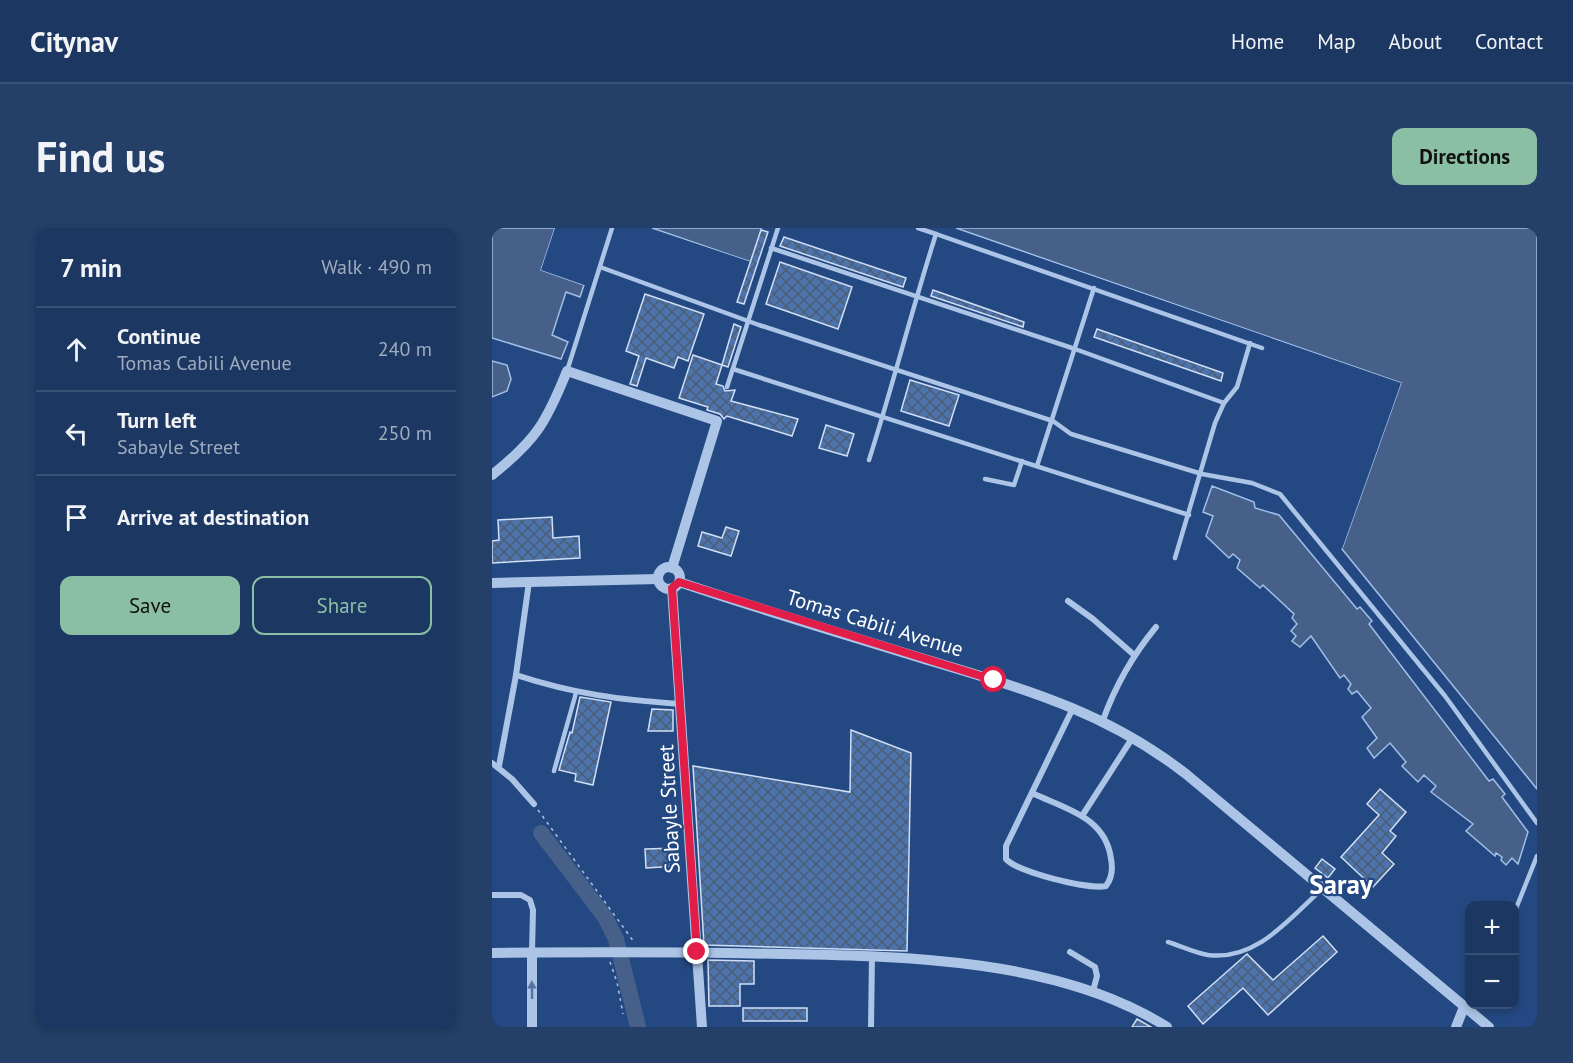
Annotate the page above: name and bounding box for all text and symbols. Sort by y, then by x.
text: Citynav [30,23,118,60]
text: Home [1231,28,1284,55]
text: Map [1317,28,1356,55]
text: About [1389,28,1442,55]
text: Contact [1475,28,1543,55]
button: Directions [1392,128,1537,185]
text: Find us [36,129,165,184]
text: 7 min [60,251,122,284]
text: Walk · 490 m [321,254,432,280]
text: Continue [117,322,201,350]
icon: ahead [60,333,93,366]
text: 240 m [378,336,432,362]
text: Tomas Cabili Avenue [117,350,292,376]
text: Turn left [117,406,197,434]
icon: left [60,417,93,450]
text: 250 m [378,420,432,446]
text: Sabayle Street [117,434,240,460]
icon: arrive [60,501,93,534]
text: Arrive at destination [117,503,309,531]
button: Save [60,576,240,635]
button: Share [252,576,432,635]
street label: Tomas Cabili Avenue [783,583,967,663]
route start [980,666,1006,692]
street label: Sabayle Street [652,744,686,874]
district label: Saray [1309,867,1374,901]
map controls [1465,901,1519,1009]
button: + [1465,901,1519,955]
route end [683,938,709,964]
button: − [1465,955,1519,1009]
one-way arrow [527,980,537,999]

